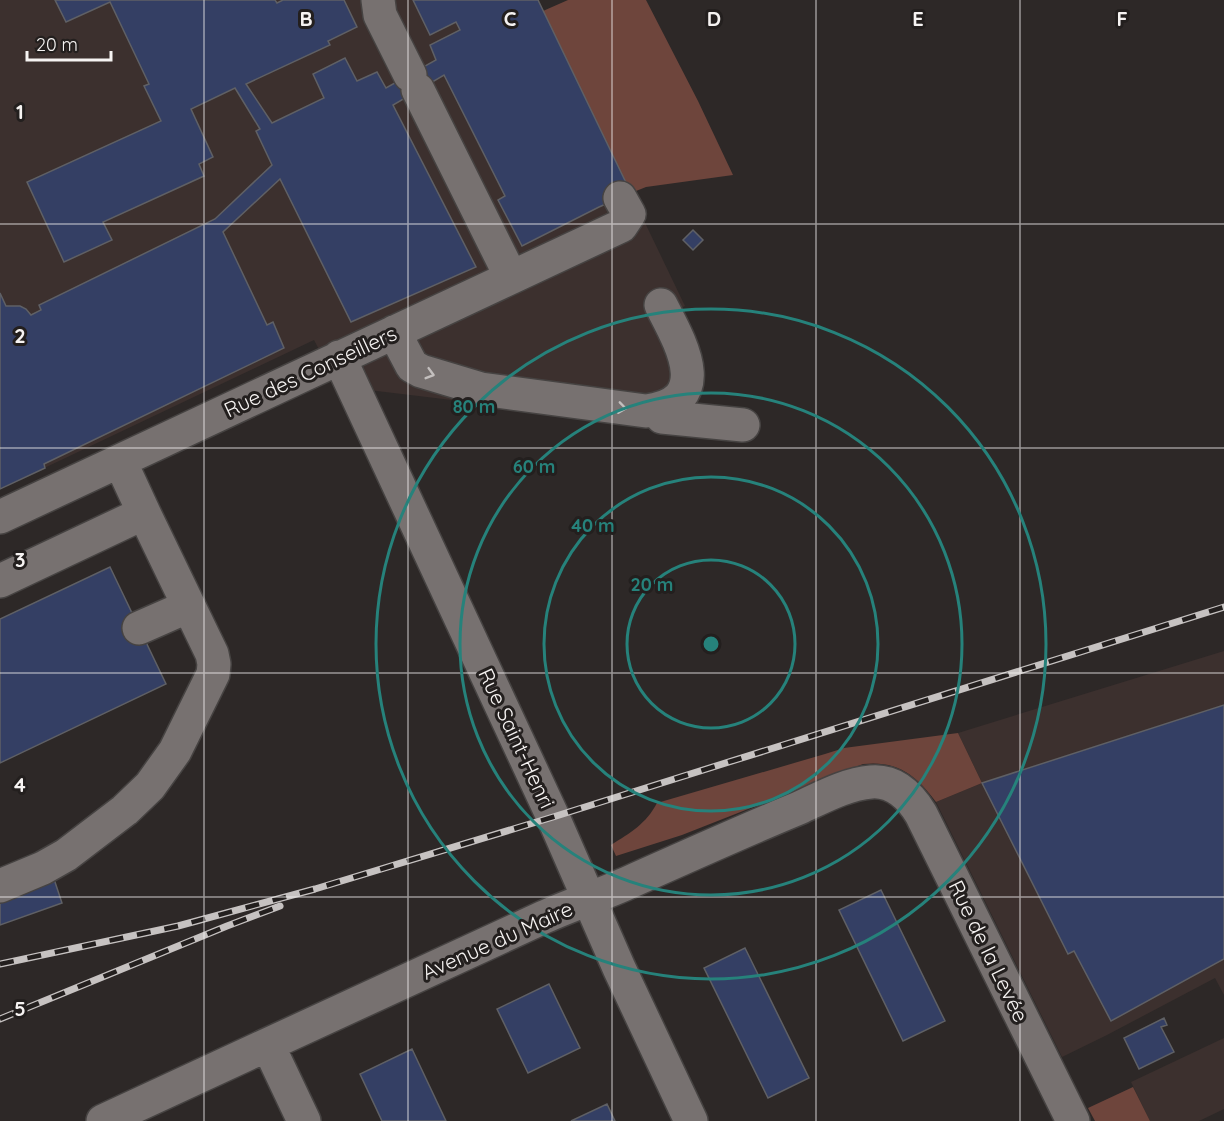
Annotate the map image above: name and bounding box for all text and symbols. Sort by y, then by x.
text: B [299,6,313,31]
text: C [504,6,517,31]
text: D [707,6,721,31]
text: E [912,6,924,31]
text: F [1116,6,1128,31]
scale bar [27,24,111,62]
text: 20 m [36,33,78,56]
text: 1 [16,99,24,124]
street label: Rue des Conseillers [220,320,400,422]
text: 2 [14,323,26,348]
one-way arrow [424,367,435,379]
text: 80 m [453,395,495,418]
one-way arrow [617,401,627,413]
text: 60 m [513,455,555,478]
text: 40 m [571,514,615,537]
text: 3 [15,547,25,572]
text: 20 m [631,573,673,596]
centre of rings [701,634,721,654]
street label: Rue Saint-Henri [473,664,561,812]
text: 4 [14,772,26,797]
street label: Rue de la Levée [943,876,1035,1026]
street label: Avenue du Maire [418,895,576,985]
text: 5 [14,996,26,1021]

